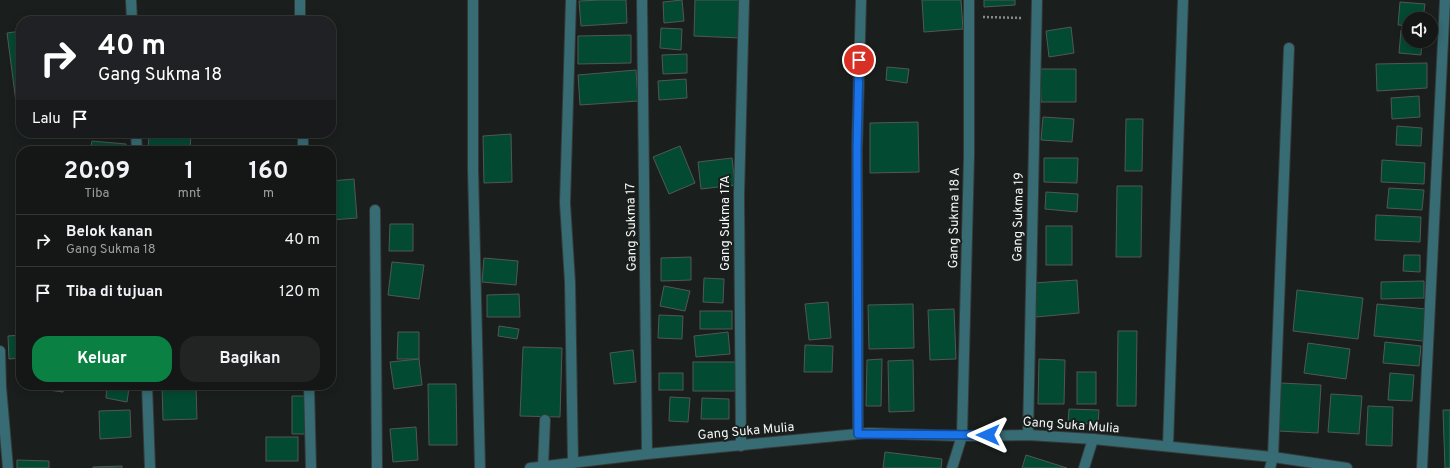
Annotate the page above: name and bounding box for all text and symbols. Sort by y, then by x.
map controls [1402,12,1438,48]
button: sound [1402,12,1438,48]
text: 40 m [98,29,166,65]
icon: right [32,32,84,84]
pin [842,43,876,77]
icon: arrive [848,49,870,71]
text: Gang Sukma 18 [98,64,222,87]
icon: arrive [69,108,91,130]
text: Lalu [32,110,61,129]
text: 20:09 [63,157,130,187]
text: 1 [185,157,194,187]
text: 160 [248,157,289,187]
street label: Gang Sukma 18 A [946,167,964,269]
street label: Gang Sukma 19 [1010,172,1028,262]
street label: Gang Sukma 17A [718,175,734,271]
street label: Gang Sukma 17 [623,182,641,271]
text: Tiba [84,186,109,202]
text: mnt [178,186,201,202]
text: m [263,186,274,202]
text: Belok kanan [66,223,153,242]
icon: right [32,230,54,252]
text: 40 m [285,231,320,250]
text: Gang Sukma 18 [66,242,156,258]
icon: arrive [32,282,54,304]
text: Tiba di tujuan [66,283,163,302]
text: 120 m [279,283,320,302]
button: Keluar [32,336,172,382]
button: Bagikan [180,336,320,382]
position arrow [967,414,1009,456]
street label: Gang Suka Mulia [1022,415,1120,437]
street label: Gang Suka Mulia [697,420,795,444]

